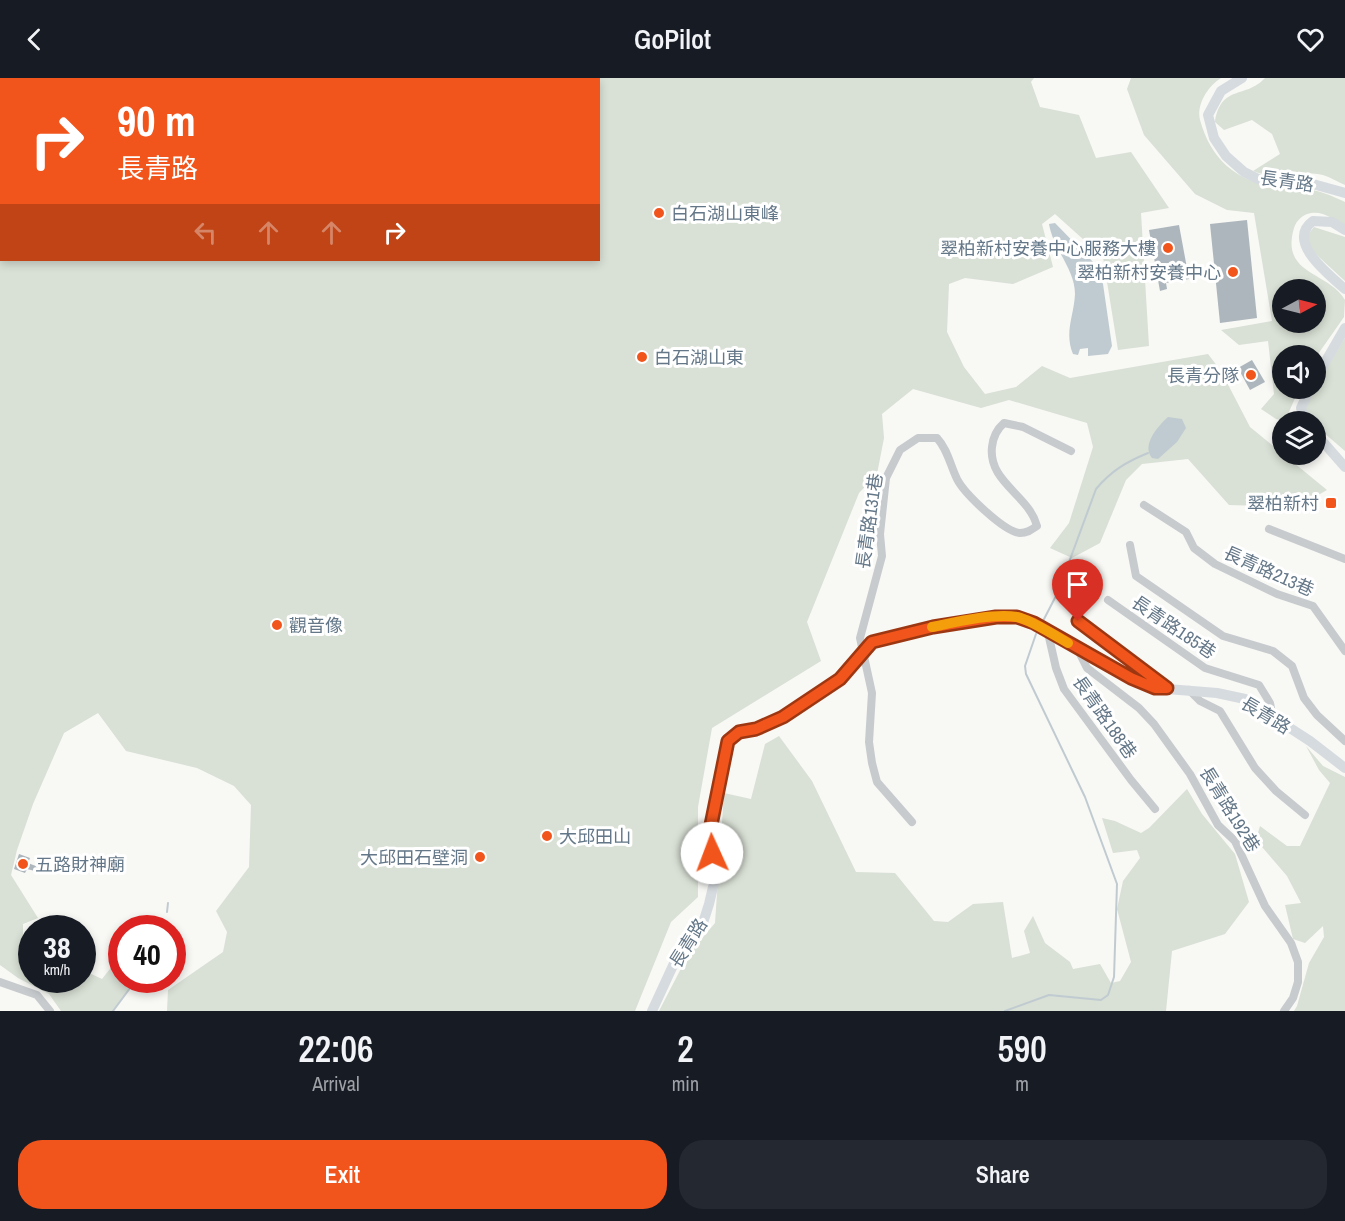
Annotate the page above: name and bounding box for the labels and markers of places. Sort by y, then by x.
place label: 白石湖山東峰 [671,201,779,226]
marker: 白石湖山東峰 [652,206,666,220]
place label: 翠柏新村安養中心服務大樓 [940,236,1156,261]
marker: 翠柏新村安養中心服務大樓 [1161,241,1175,255]
place label: 翠柏新村安養中心 [1077,260,1221,285]
marker: 翠柏新村安養中心 [1226,265,1240,279]
place label: 白石湖山東 [654,345,744,370]
marker: 白石湖山東 [635,350,649,364]
place label: 長青分隊 [1167,363,1239,388]
marker: 長青分隊 [1244,368,1258,382]
place label: 翠柏新村 [1247,491,1319,516]
marker: 翠柏新村 [1324,496,1338,510]
pin [1052,559,1103,621]
place label: 觀音像 [289,613,343,638]
marker: 觀音像 [270,618,284,632]
place label: 大邱田山 [559,824,631,849]
marker: 大邱田山 [540,829,554,843]
place label: 大邱田石壁洞 [360,845,468,870]
marker: 大邱田石壁洞 [473,850,487,864]
place label: 五路財神廟 [35,852,125,877]
marker: 五路財神廟 [16,857,30,871]

